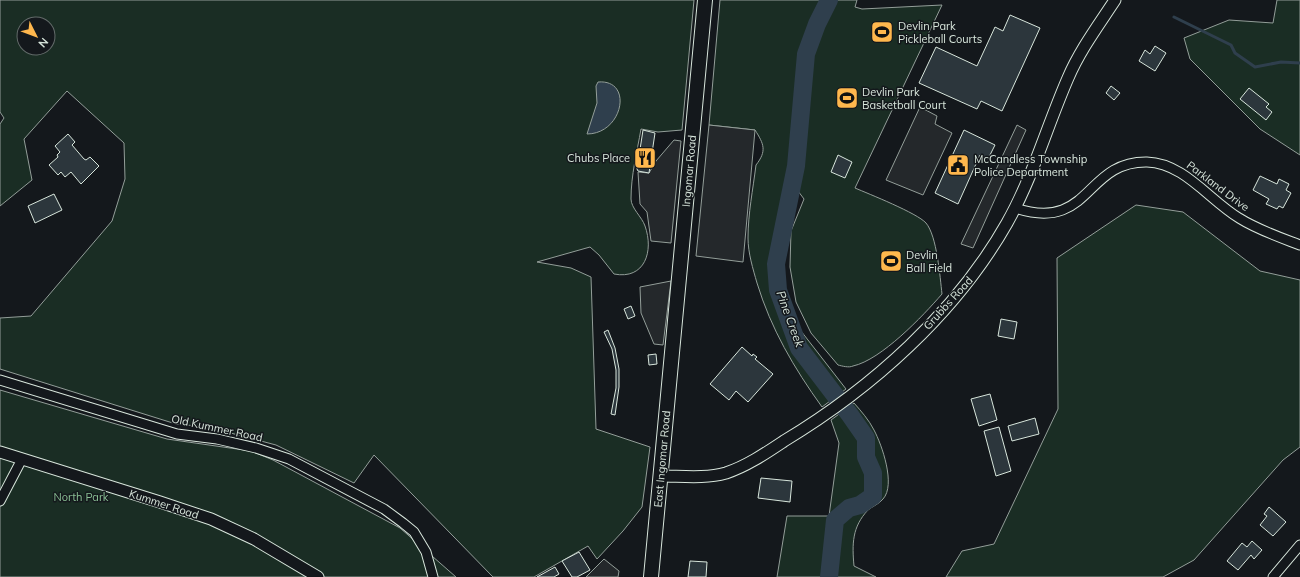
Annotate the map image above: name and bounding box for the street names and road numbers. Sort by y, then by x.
street label: Ingomar Road [679,134,699,208]
street label: Parkland Drive [1184,158,1252,214]
street label: Grubbs Road [920,273,976,333]
street label: East Ingomar Road [651,410,673,508]
street label: Old Kummer Road [170,411,264,445]
street label: Kummer Road [127,486,201,522]

